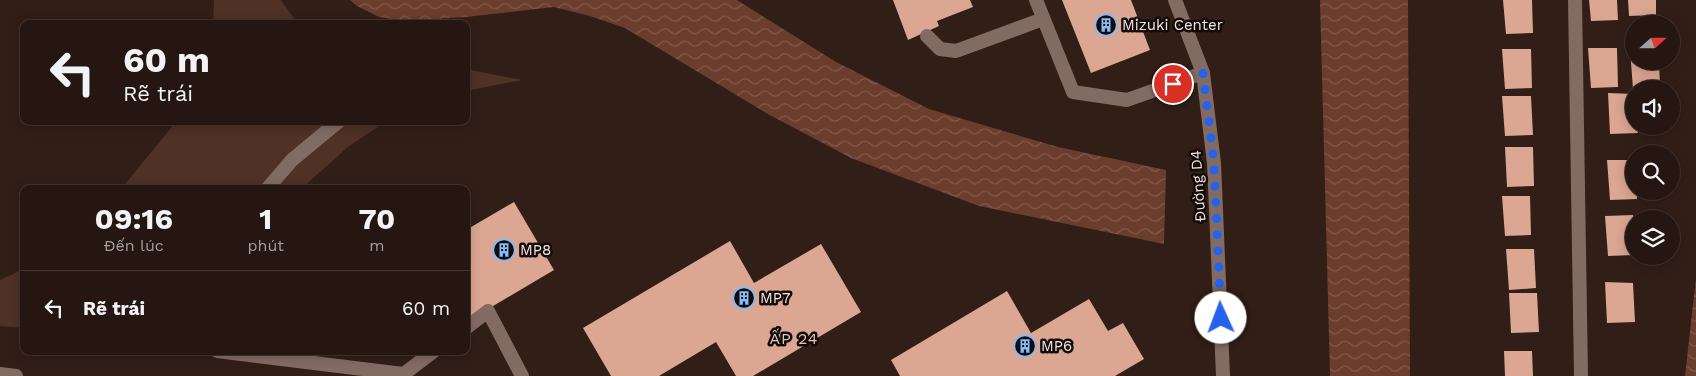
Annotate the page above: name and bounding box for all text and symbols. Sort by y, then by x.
building icon: Mizuki Center [1094,13,1118,37]
north arrow [1625,15,1680,70]
map controls [1625,15,1680,265]
place label: Mizuki Center [1122,16,1223,34]
text: 60 m [123,39,210,81]
icon: left [40,40,105,105]
pin [1152,63,1194,105]
icon: arrive [1159,70,1187,98]
button: sound [1625,80,1680,135]
text: Rẽ trái [123,81,193,106]
button: search [1625,145,1680,200]
street label: Đường D4 [1187,150,1209,222]
text: 09:16 [95,201,173,236]
text: 1 [259,201,272,236]
text: 70 [359,201,395,236]
button: layers [1625,210,1680,265]
text: Đến lúc [104,236,164,255]
text: phút [247,236,284,255]
text: m [369,236,385,255]
building icon: MP8 [492,238,516,262]
place label: MP8 [520,241,551,259]
building icon: MP7 [732,286,756,310]
place label: MP7 [760,289,790,307]
position arrow [1194,291,1246,343]
icon: left [40,294,68,322]
text: Rẽ trái [83,297,145,320]
text: 60 m [402,297,450,320]
district label: ẤP 24 [769,328,819,348]
building icon: MP6 [1013,334,1037,358]
place label: MP6 [1041,337,1072,355]

